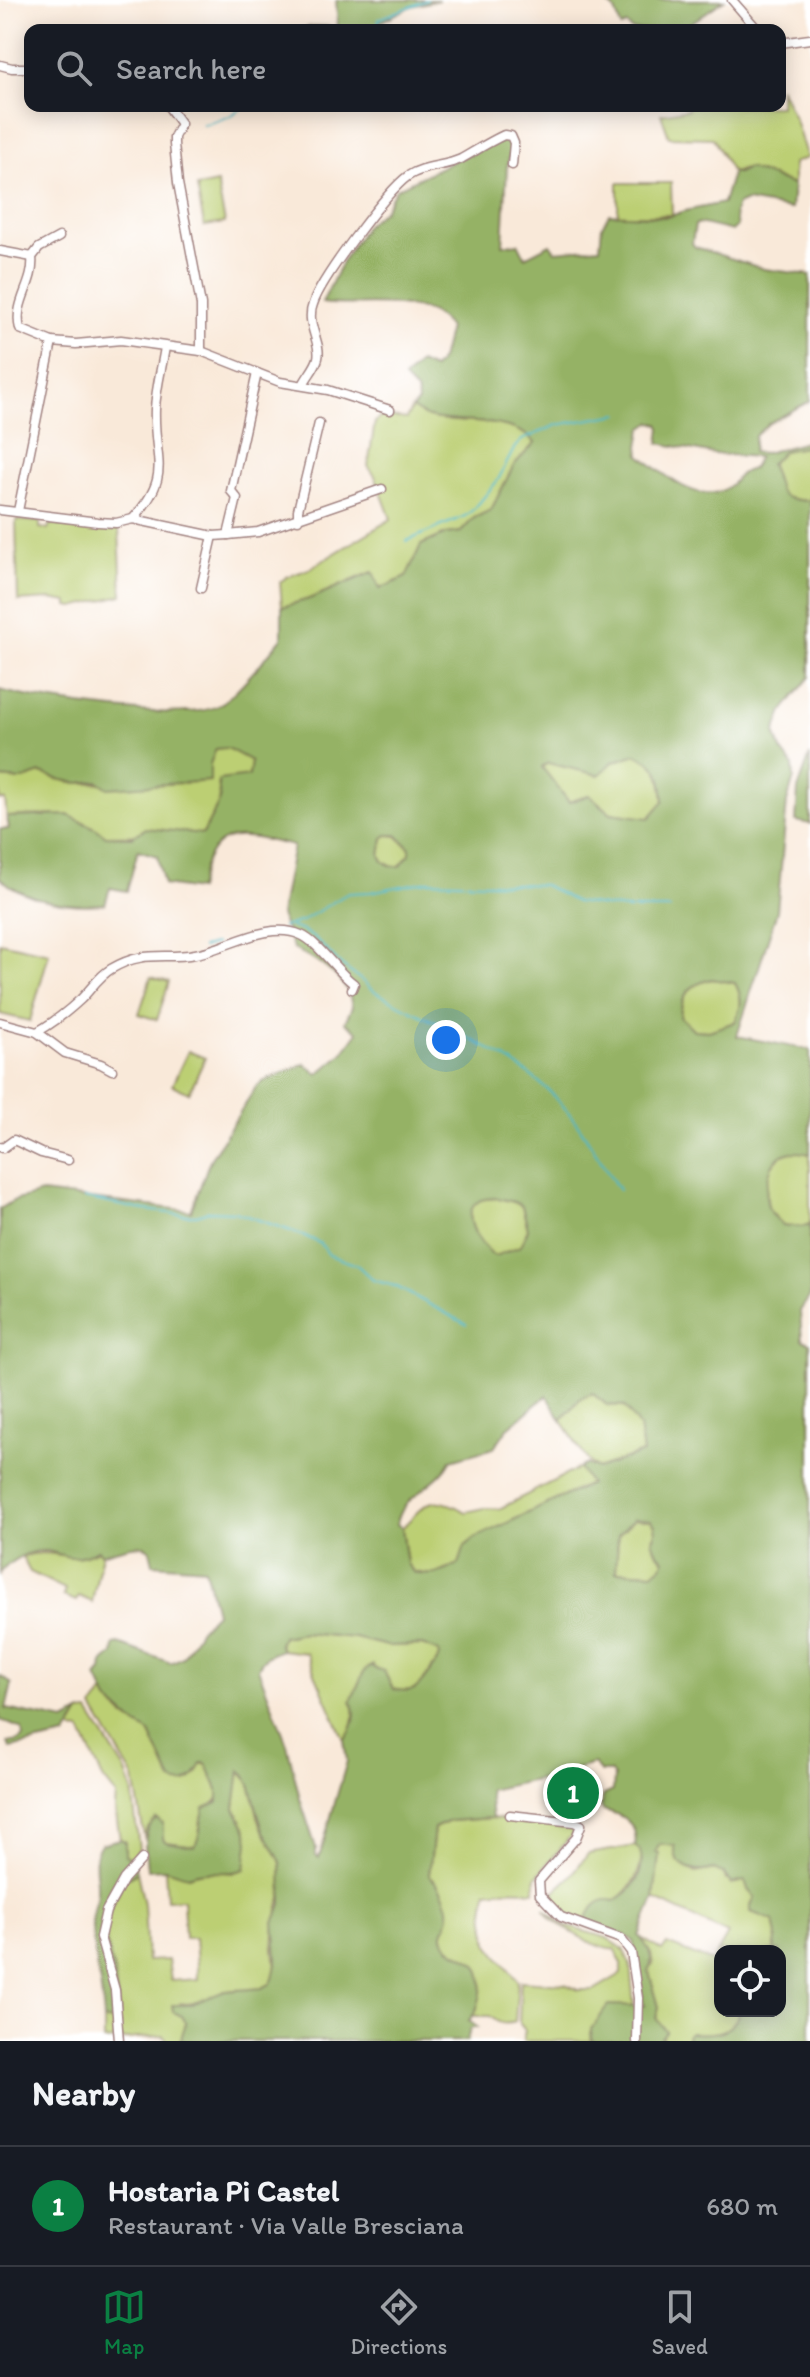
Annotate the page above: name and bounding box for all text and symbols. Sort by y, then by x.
search box [24,24,786,112]
icon: search [52,46,96,90]
text: Search here [116,50,266,87]
your location [426,1020,466,1060]
pin: 1 [547,1763,599,1823]
map controls [714,1945,786,2017]
button: locate [714,1945,786,2017]
text: Nearby [32,2073,135,2114]
text: Hostaria Pi Castel [108,2172,339,2209]
text: 1 [52,2190,64,2222]
text: 680 m [706,2190,778,2222]
text: Restaurant · Via Valle Bresciana [108,2209,464,2241]
tab: Map [102,2285,146,2360]
tab: Directions [351,2285,447,2360]
tab: Saved [652,2285,708,2360]

